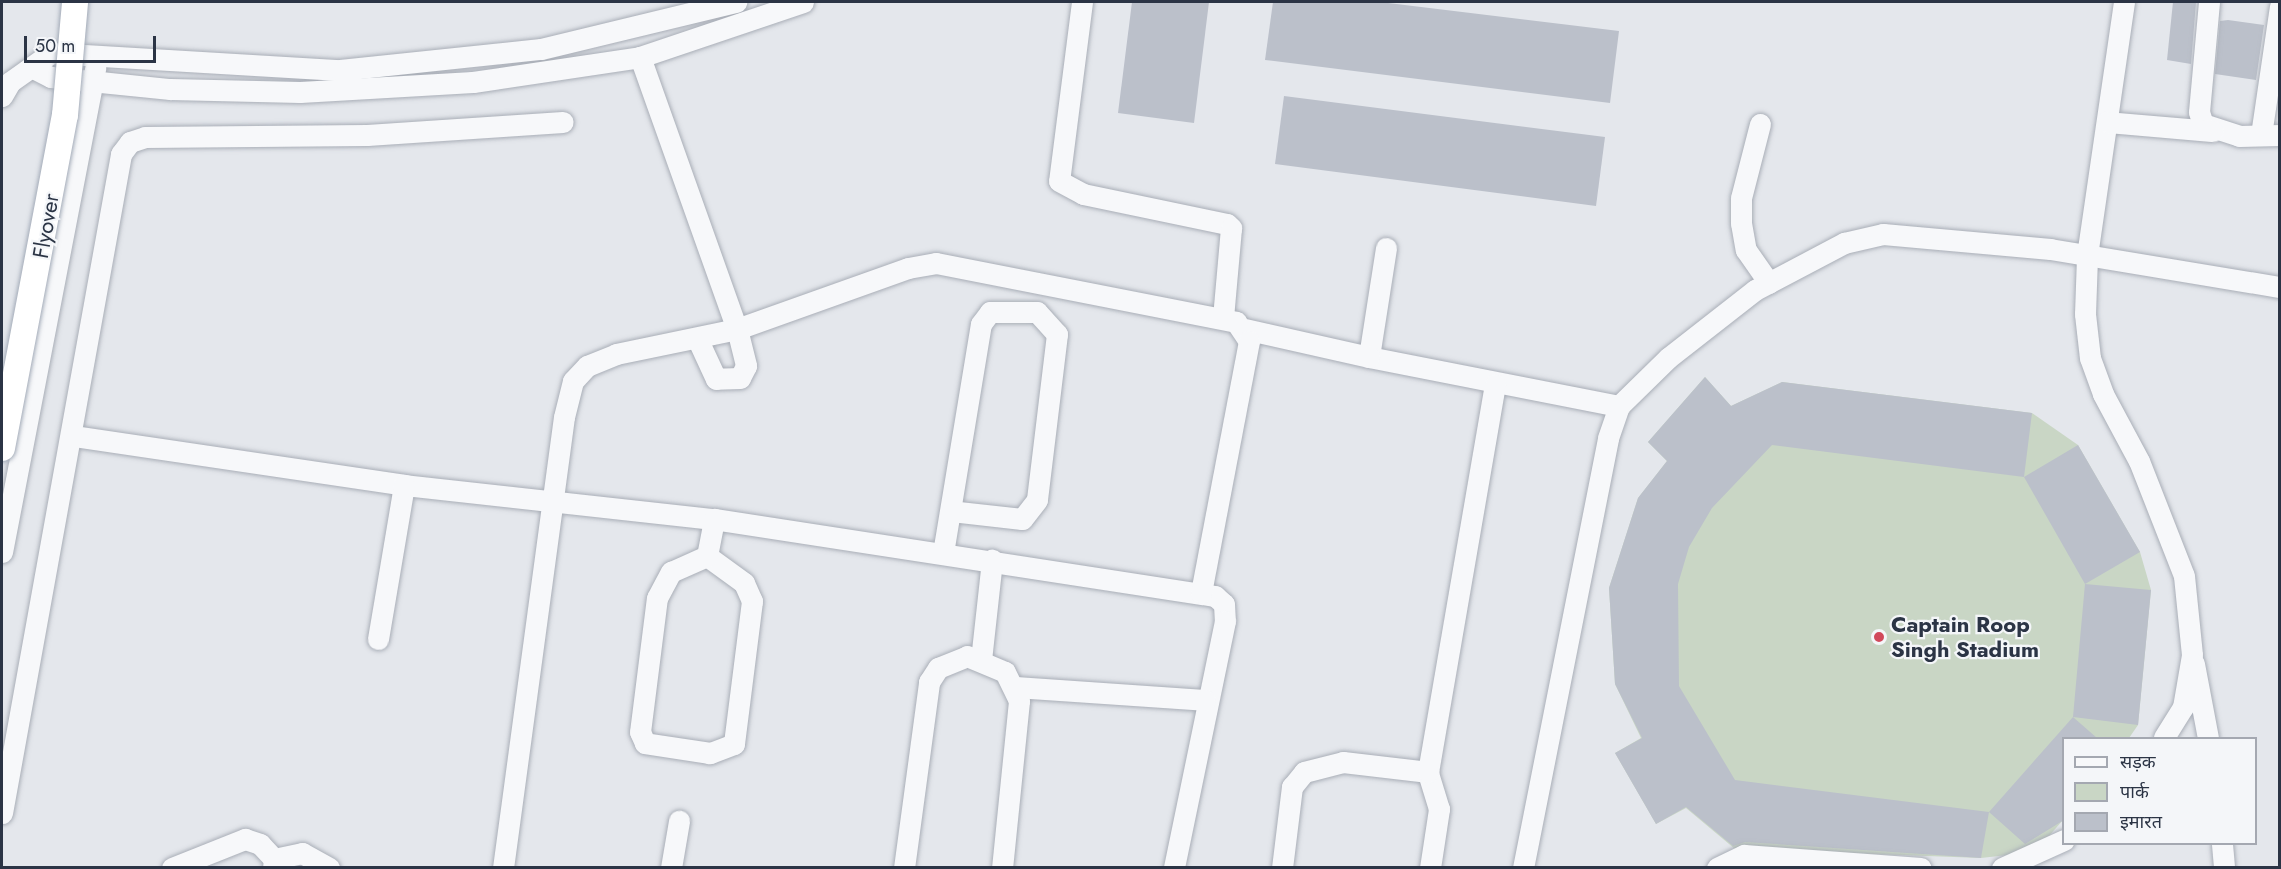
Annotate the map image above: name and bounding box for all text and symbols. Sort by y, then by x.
scale bar [27,24,159,62]
text: 50 m [35,33,75,59]
street label: Flyover [27,192,65,260]
place label: Captain Roop Singh Stadium [1891,611,2039,662]
marker: Captain Roop Singh Stadium [1872,630,1886,644]
legend [2062,737,2257,845]
text: सड़क [2120,749,2156,775]
text: पार्क [2120,779,2149,805]
text: इमारत [2120,809,2162,835]

